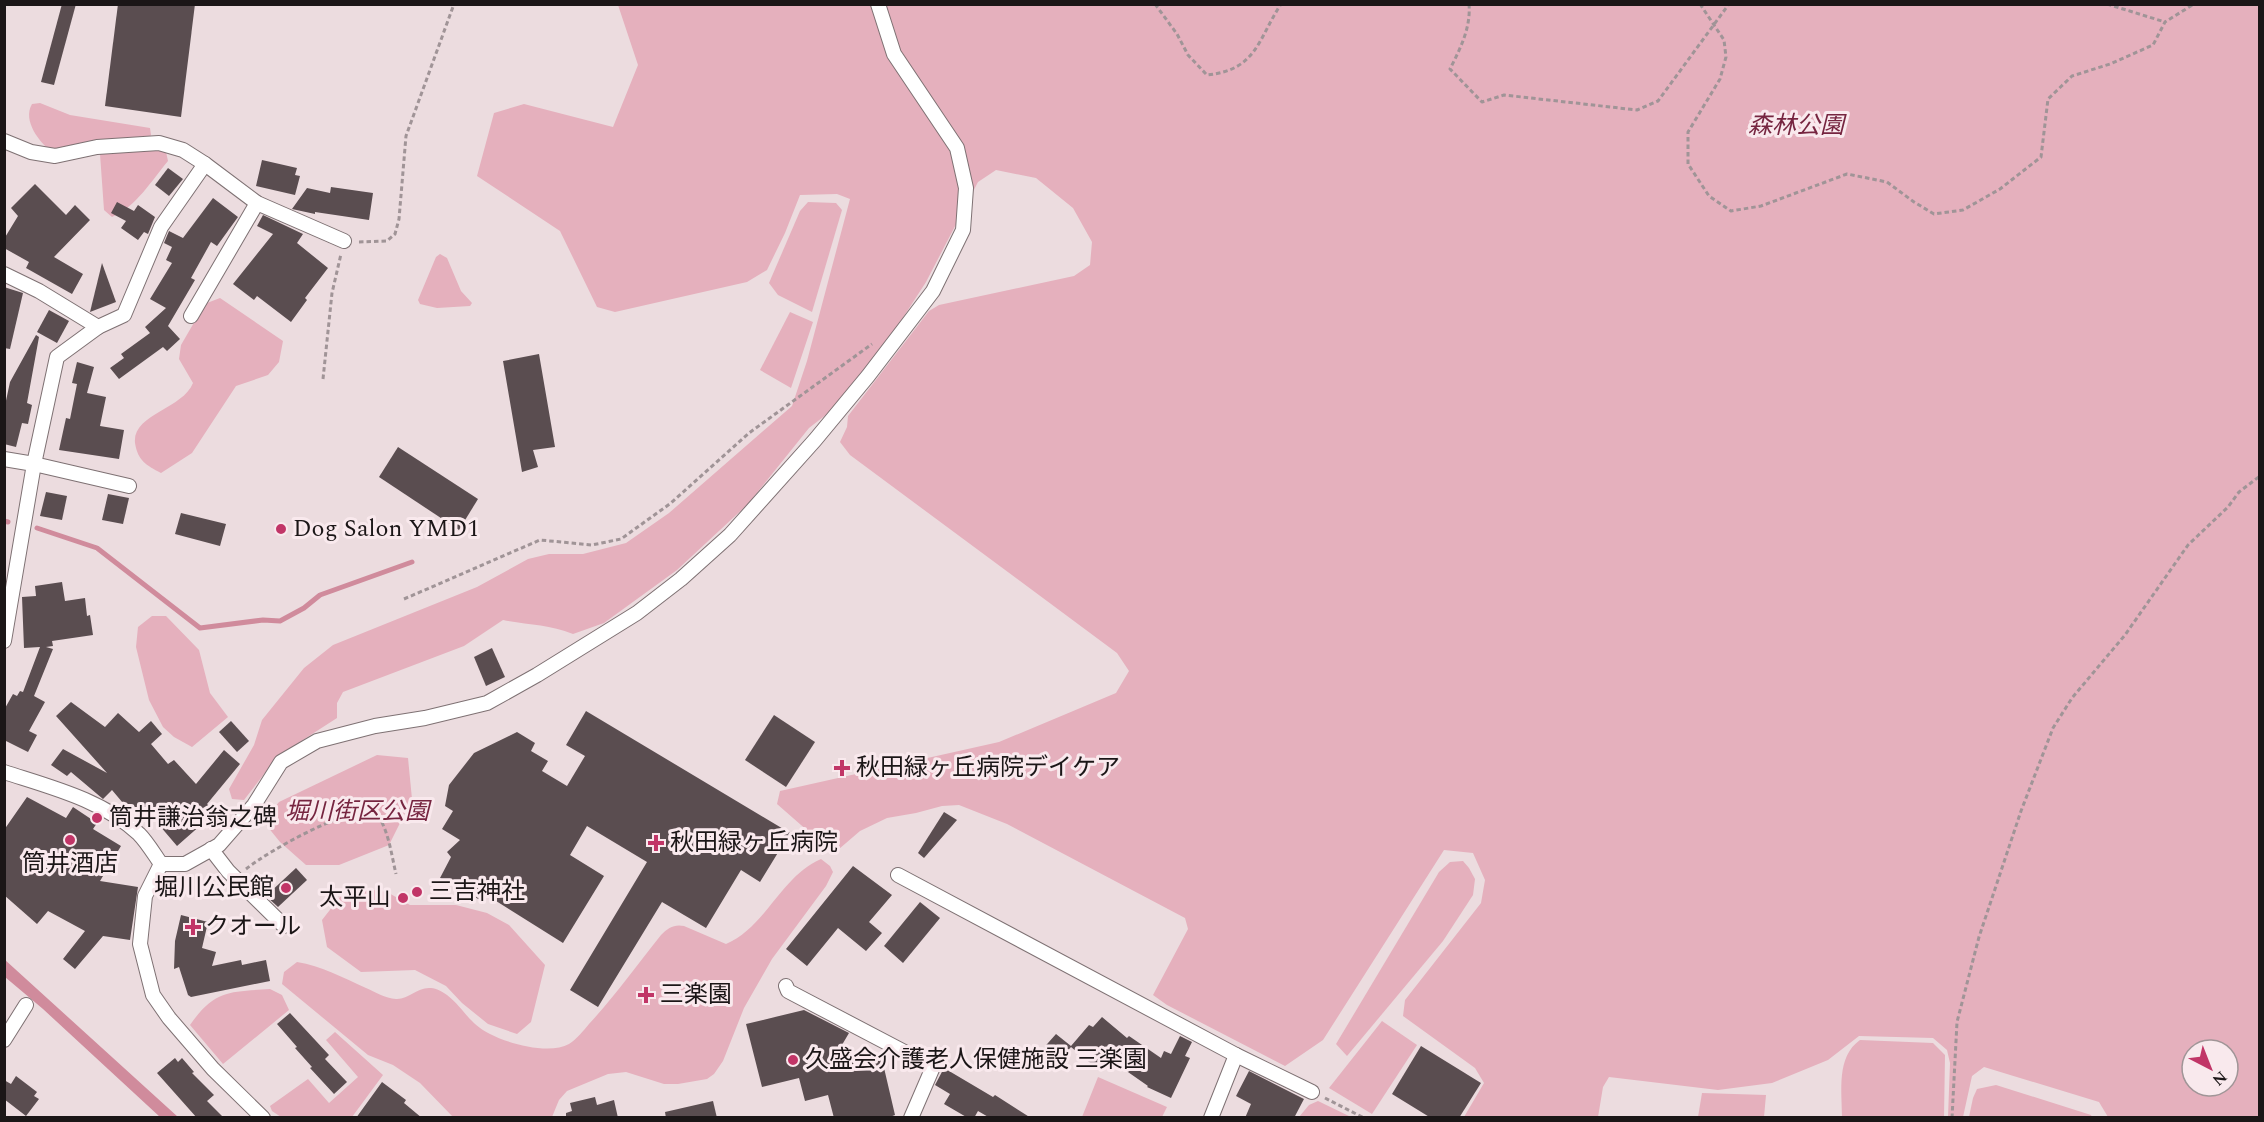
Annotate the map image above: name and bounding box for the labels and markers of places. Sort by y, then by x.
place label: Dog Salon YMD1 [293,511,479,547]
marker: Dog Salon YMD1 [274,522,288,536]
place label: 秋田緑ヶ丘病院デイケア [856,750,1120,786]
marker: 秋田緑ヶ丘病院デイケア [833,759,851,777]
place label: 筒井謙治翁之碑 [109,800,277,836]
marker: 筒井謙治翁之碑 [90,811,104,825]
place label: 秋田緑ヶ丘病院 [670,825,838,861]
marker: 筒井酒店 [63,833,77,847]
marker: 秋田緑ヶ丘病院 [647,834,665,852]
place label: 筒井酒店 [22,846,118,882]
place label: 堀川公民館 [154,870,274,906]
place label: 三吉神社 [429,874,525,910]
place label: 太平山 [319,880,391,916]
marker: 堀川公民館 [279,881,293,895]
marker: 三吉神社 [410,885,424,899]
marker: 太平山 [396,891,410,905]
place label: クオール [205,909,301,945]
marker: クオール [186,920,200,934]
place label: 三楽園 [660,977,732,1013]
marker: 三楽園 [637,986,655,1004]
place label: 久盛会介護老人保健施設 三楽園 [805,1042,1147,1078]
marker: 久盛会介護老人保健施設 三楽園 [786,1053,800,1067]

